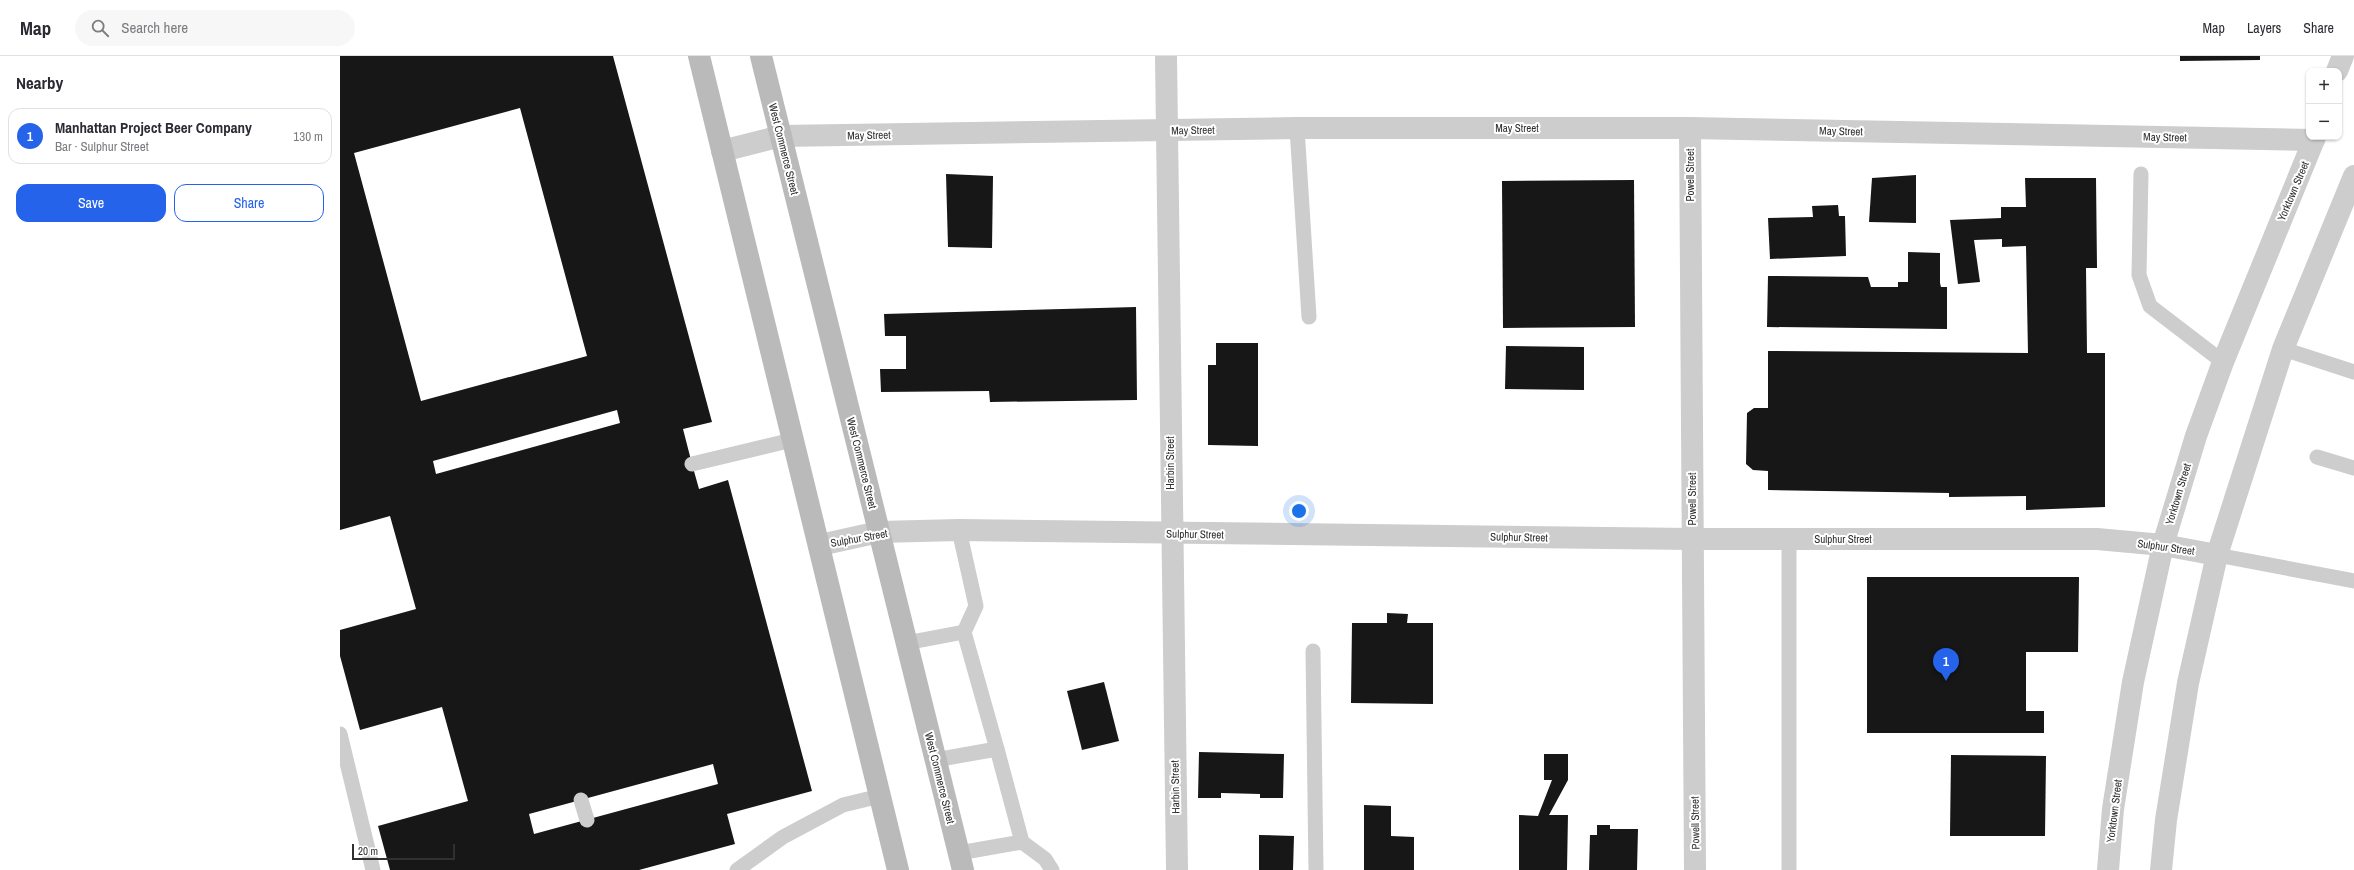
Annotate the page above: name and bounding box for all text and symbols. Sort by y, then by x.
search box [75,10,355,46]
text: Map [20,15,51,41]
icon: search [89,17,111,39]
text: Search here [121,17,188,38]
text: Map [2203,19,2225,37]
text: Layers [2247,19,2281,37]
text: Share [2303,19,2334,37]
map controls [2306,68,2342,140]
button: + [2306,68,2342,104]
text: Nearby [16,71,63,94]
street label: West Commerce Street [766,102,802,197]
button: − [2306,104,2342,140]
text: Manhattan Project Beer Company [55,117,252,138]
street label: May Street [1495,121,1539,135]
street label: May Street [1171,123,1215,137]
street label: May Street [1819,124,1863,138]
text: 1 [27,128,33,145]
text: 130 m [293,128,323,145]
street label: May Street [847,128,891,142]
street label: May Street [2143,130,2187,144]
text: Bar · Sulphur Street [55,138,149,155]
street label: Powell Street [1683,148,1697,202]
street label: Yorktown Street [2274,159,2312,223]
button: Save [16,184,166,222]
button: Share [174,184,324,222]
street label: West Commerce Street [844,416,880,511]
street label: Harbin Street [1163,436,1177,490]
street label: Yorktown Street [2162,461,2194,526]
street label: Powell Street [1685,472,1699,526]
your location [1289,501,1309,521]
street label: Sulphur Street [829,526,889,550]
street label: Sulphur Street [1166,526,1224,542]
street label: Sulphur Street [1490,529,1548,545]
street label: Sulphur Street [1814,532,1872,546]
street label: Sulphur Street [2136,536,2196,558]
pin: 1 [1933,648,1959,681]
street label: West Commerce Street [922,731,958,826]
street label: Harbin Street [1168,760,1182,814]
street label: Yorktown Street [2103,778,2125,843]
street label: Powell Street [1688,796,1702,850]
scale bar [352,842,455,861]
text: 20 m [358,844,378,858]

